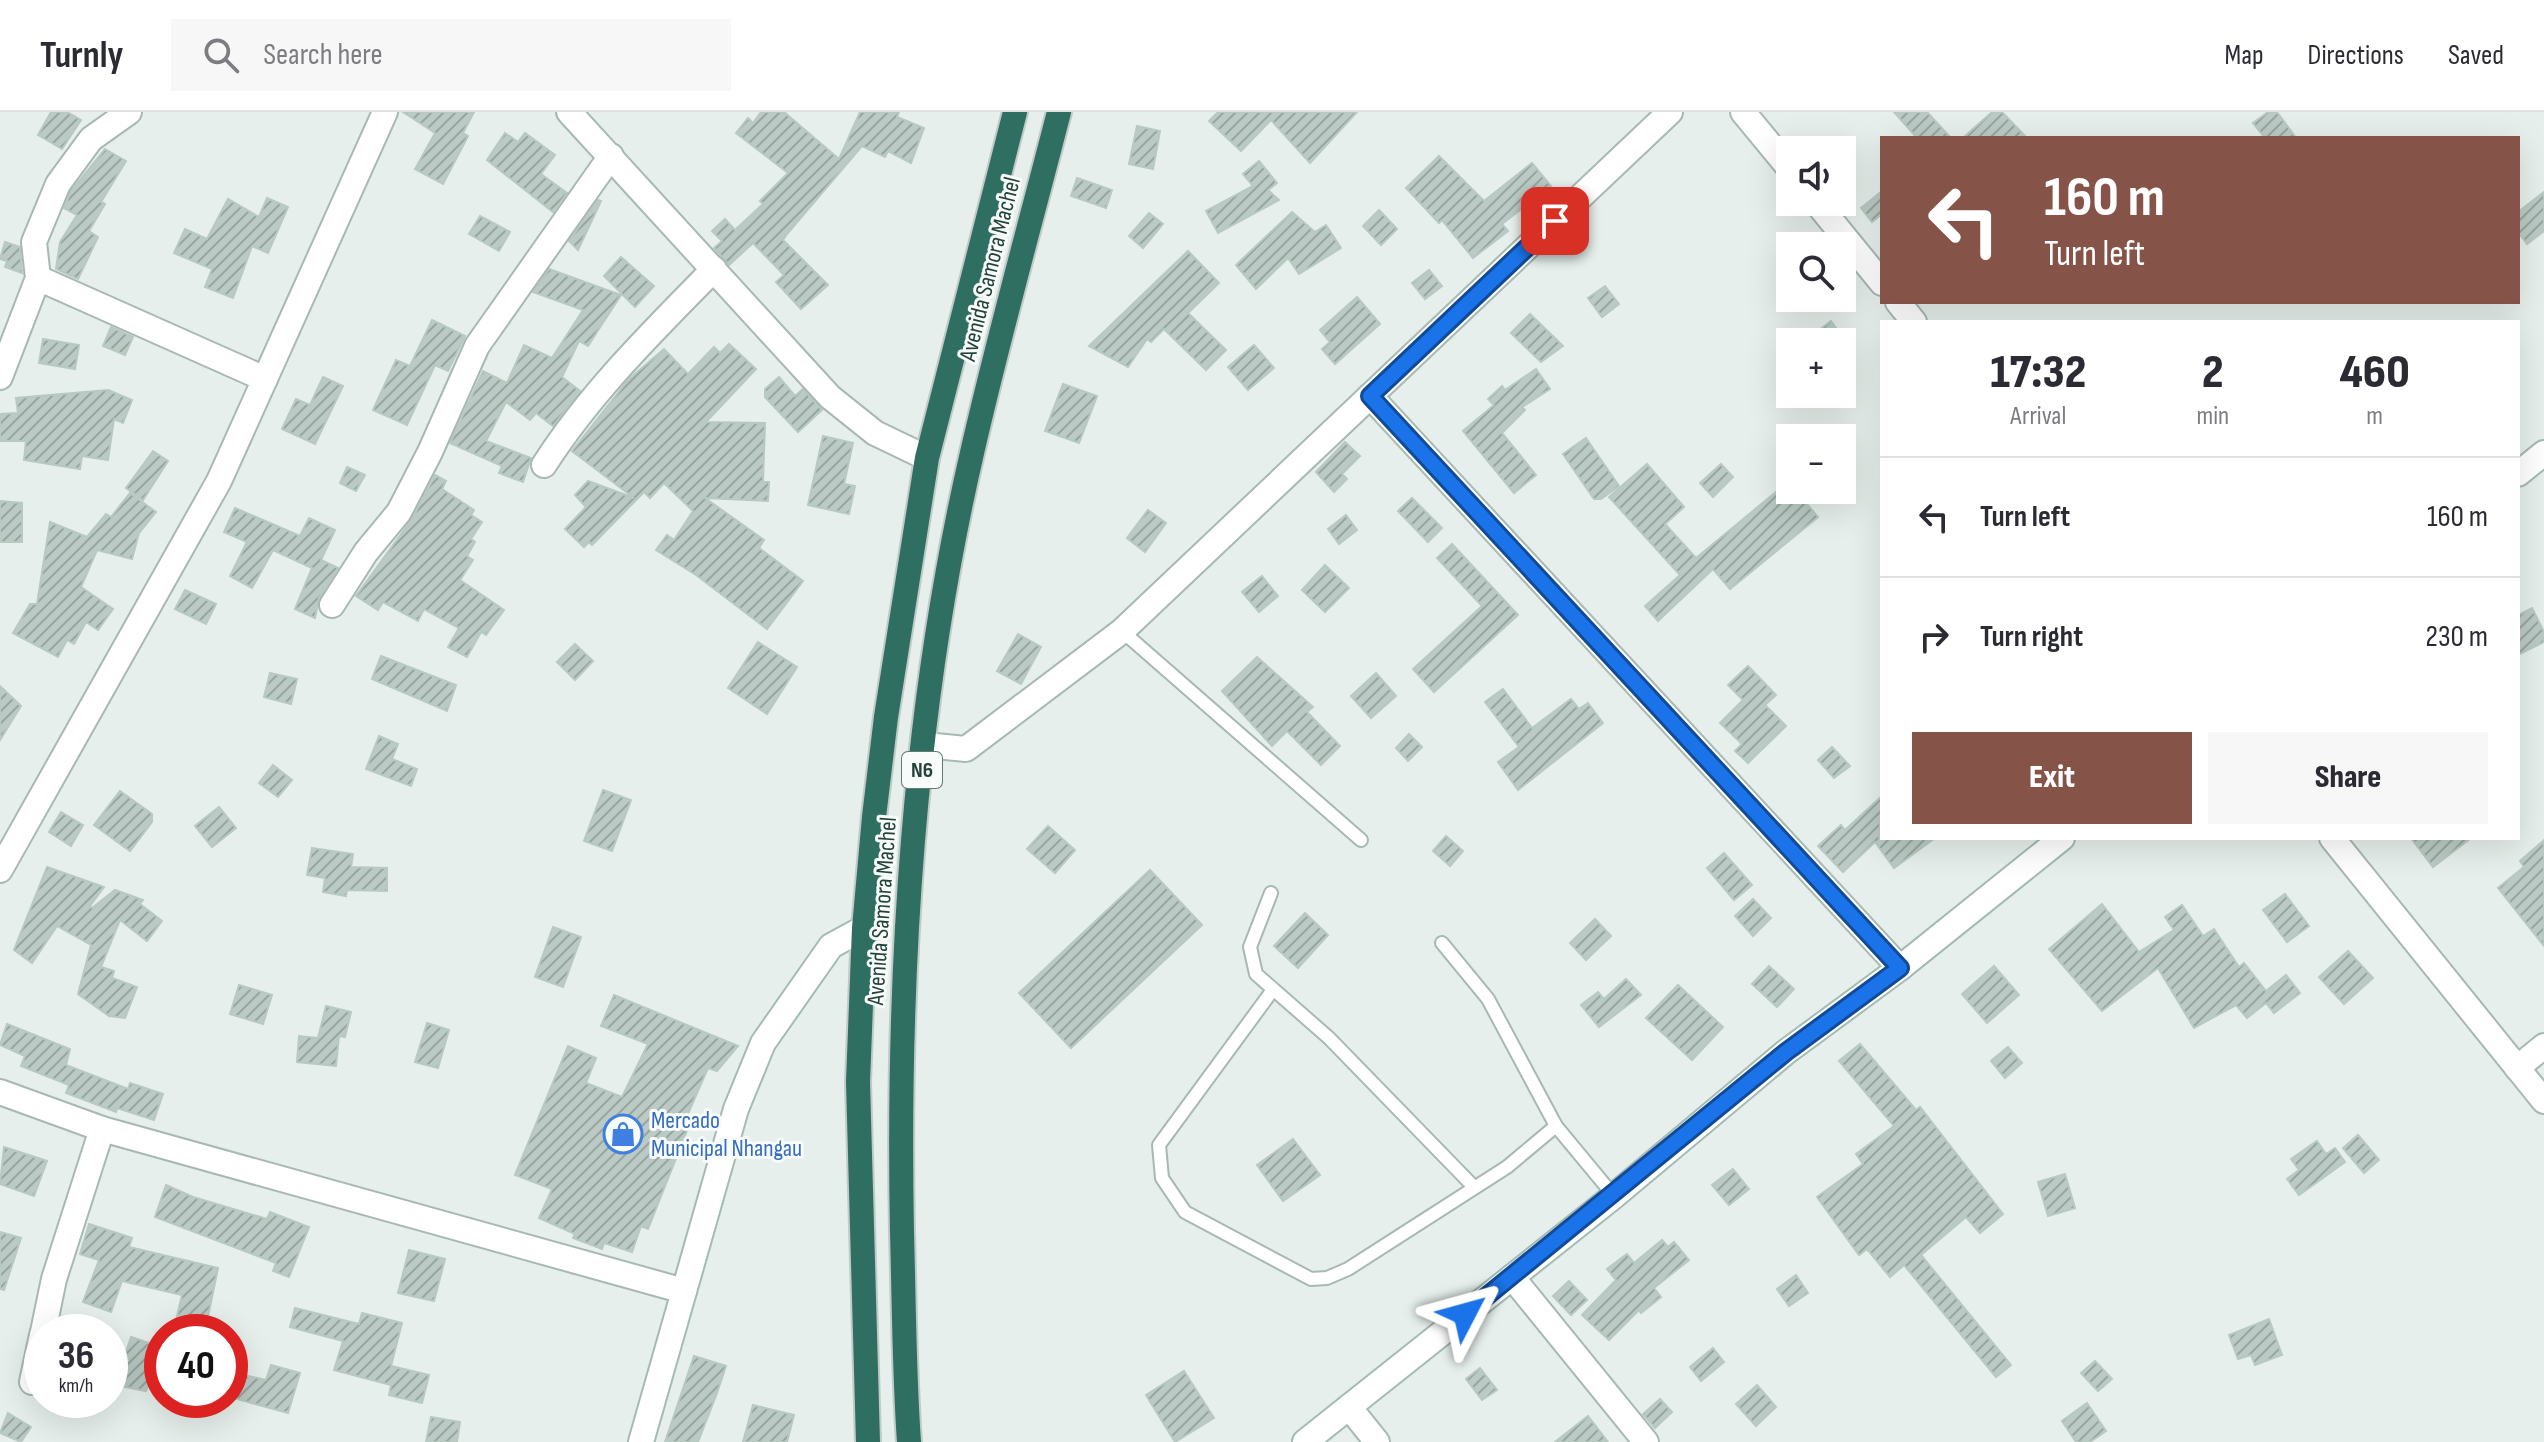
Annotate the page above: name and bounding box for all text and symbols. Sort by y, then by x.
search box [171,19,731,91]
text: Turnly [40,33,123,78]
icon: search [199,33,243,77]
text: Search here [263,37,383,73]
text: Map [2225,39,2264,72]
text: Directions [2308,39,2404,72]
text: Saved [2448,39,2504,72]
map controls [1776,136,1856,504]
button: sound [1776,136,1856,216]
text: 160 m [2044,165,2165,232]
icon: left [1912,168,2016,272]
street label: Avenida Samora Machel [953,174,1027,365]
pin [1521,187,1589,255]
icon: arrive [1533,199,1577,243]
button: search [1776,232,1856,312]
text: Turn left [2044,233,2145,276]
button: + [1776,328,1856,408]
text: 17:32 [1990,344,2086,401]
text: 2 [2202,344,2224,401]
text: 460 [2339,344,2410,401]
text: Arrival [2010,401,2066,432]
text: min [2197,401,2229,432]
text: m [2366,401,2383,432]
button: − [1776,424,1856,504]
icon: left [1912,495,1956,539]
text: Turn left [1980,499,2070,535]
text: 160 m [2427,499,2488,535]
icon: right [1912,615,1956,659]
text: Turn right [1980,619,2083,655]
text: 230 m [2426,619,2488,655]
button: Exit [1912,732,2192,824]
button: Share [2208,732,2488,824]
road number: N6 [902,752,942,788]
street label: Avenida Samora Machel [861,816,903,1007]
place label: Mercado Municipal Nhangau [651,1106,802,1163]
shop icon: Mercado Municipal Nhangau [602,1113,644,1155]
position arrow [1423,1272,1507,1356]
speed limit sign: 40 [144,1314,248,1418]
text: 36 [58,1332,94,1380]
text: km/h [59,1374,93,1398]

